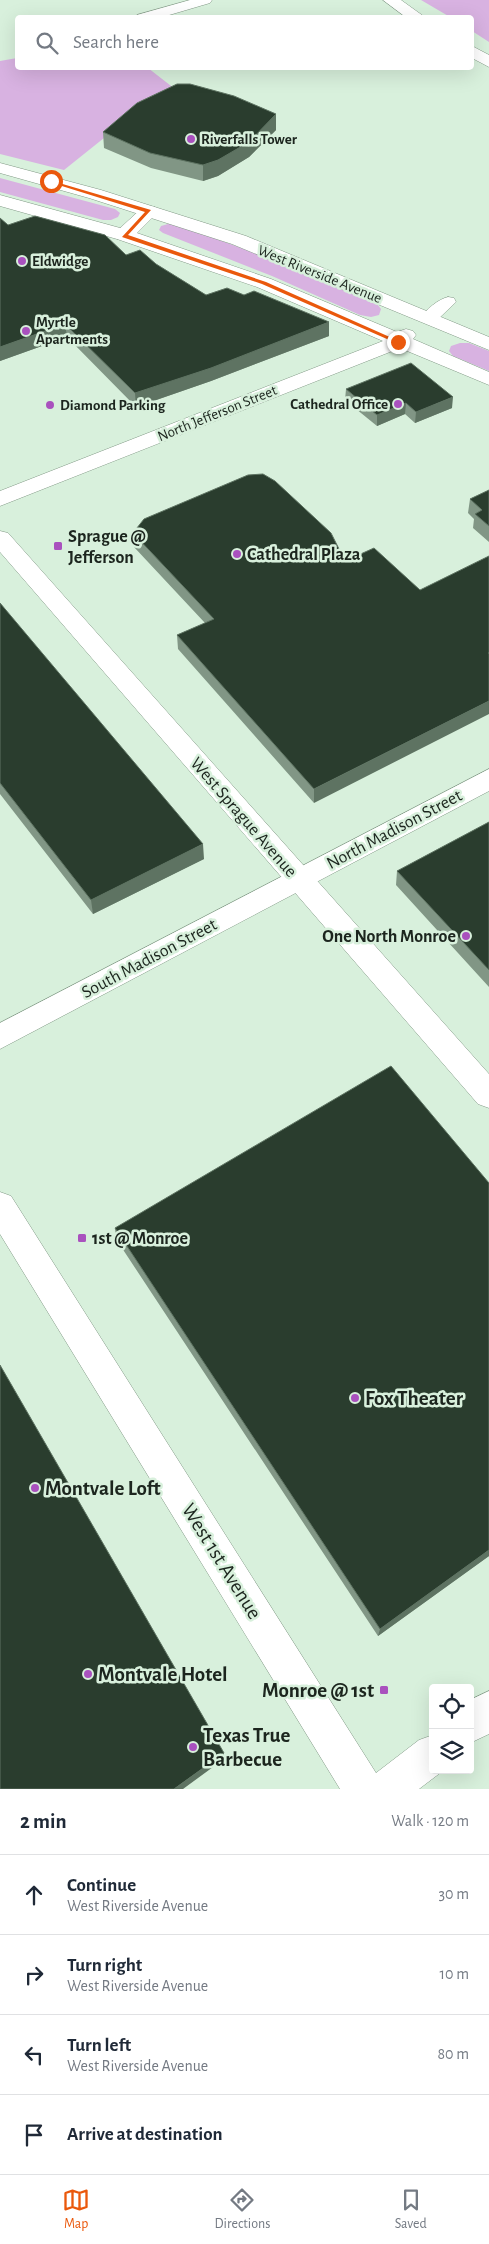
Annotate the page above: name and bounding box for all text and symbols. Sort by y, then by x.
search box [15,15,474,70]
icon: search [33,29,61,57]
text: Search here [73,33,159,52]
place label: Riverfalls Tower [201,132,298,147]
marker: Riverfalls Tower [185,133,197,145]
route start [40,170,63,193]
street label: West Riverside Avenue [256,243,384,306]
place label: Eldwidge [32,254,88,269]
marker: Eldwidge [16,255,28,267]
place label: Myrtle Apartments [36,315,108,347]
marker: Myrtle Apartments [20,325,32,337]
route end [387,331,410,354]
street label: North Jefferson Street [155,383,279,444]
place label: Cathedral Office [290,397,388,412]
place label: Diamond Parking [60,398,166,413]
marker: Cathedral Office [392,398,404,410]
marker: Diamond Parking [44,399,56,411]
place label: Sprague @ Jefferson [68,528,146,567]
marker: Sprague @ Jefferson [52,540,64,552]
place label: Cathedral Plaza [247,546,361,564]
marker: Cathedral Plaza [231,548,243,560]
street label: West Sprague Avenue [187,754,300,881]
street label: North Madison Street [324,787,465,873]
street label: South Madison Street [79,916,220,1002]
place label: One North Monroe [322,928,456,946]
marker: One North Monroe [460,930,472,942]
place label: 1st @ Monroe [92,1230,188,1248]
marker: 1st @ Monroe [76,1232,88,1244]
place label: Fox Theater [365,1388,464,1409]
marker: Fox Theater [349,1392,361,1404]
place label: Montvale Loft [45,1478,161,1499]
marker: Montvale Loft [29,1482,41,1494]
street label: West 1st Avenue [178,1500,265,1623]
place label: Montvale Hotel [98,1664,228,1685]
marker: Montvale Hotel [82,1668,94,1680]
place label: Monroe @ 1st [262,1680,374,1701]
marker: Monroe @ 1st [378,1684,390,1696]
map controls [429,1684,474,1774]
button: locate [429,1684,474,1729]
place label: Texas True Barbecue [203,1725,291,1770]
button: layers [429,1729,474,1774]
marker: Texas True Barbecue [187,1741,199,1753]
text: 2 min [20,1811,67,1832]
text: Walk · 120 m [391,1813,469,1829]
text: Continue [67,1876,136,1895]
icon: ahead [20,1881,48,1909]
text: 30 m [439,1886,469,1902]
text: West Riverside Avenue [67,1898,208,1914]
text: Turn right [67,1956,142,1975]
icon: right [20,1961,48,1989]
text: 10 m [440,1966,469,1982]
text: West Riverside Avenue [67,1978,208,1994]
text: Turn left [67,2036,131,2055]
icon: left [20,2041,48,2069]
text: 80 m [438,2046,469,2062]
text: West Riverside Avenue [67,2058,208,2074]
icon: arrive [20,2121,48,2149]
text: Arrive at destination [67,2125,223,2144]
tab: Map [62,2186,90,2233]
tab: Directions [215,2186,270,2233]
tab: Saved [395,2186,427,2233]

